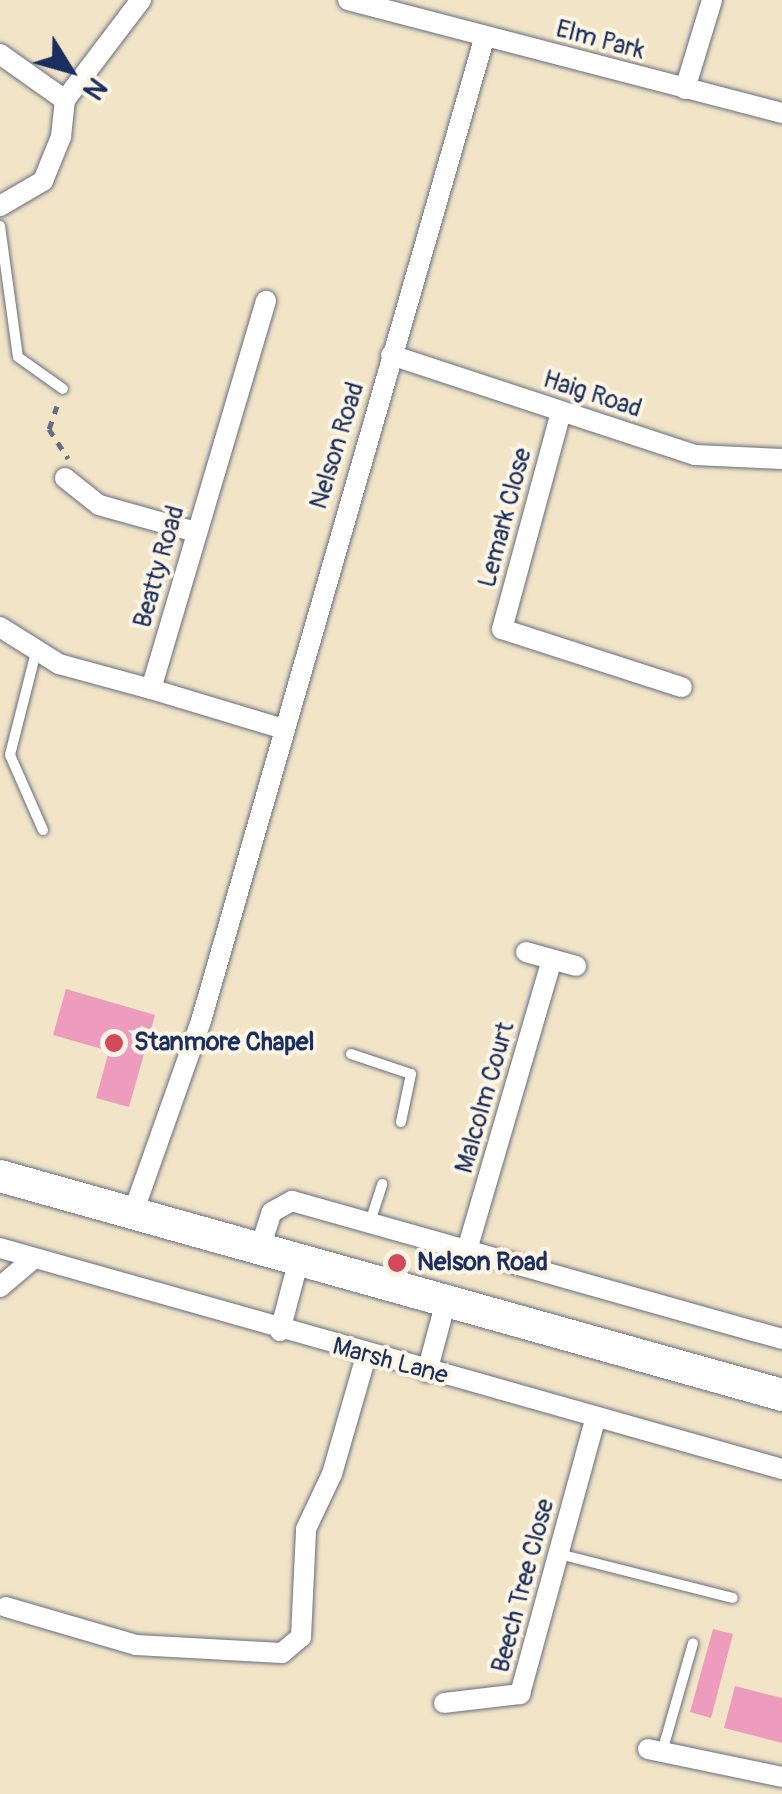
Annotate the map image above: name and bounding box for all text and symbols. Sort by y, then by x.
street label: Elm Park [552,15,648,67]
north arrow [20,20,120,120]
text: N [75,70,114,106]
street label: Haig Road [539,365,645,425]
street label: Nelson Road [305,379,371,513]
street label: Lemark Close [473,445,539,591]
street label: Beatty Road [128,503,192,631]
street label: Malcolm Court [450,1019,522,1177]
place label: Stanmore Chapel [134,1028,314,1058]
marker: Stanmore Chapel [103,1032,125,1054]
place label: Nelson Road [417,1248,548,1278]
marker: Nelson Road [386,1252,408,1274]
street label: Marsh Lane [329,1332,451,1392]
street label: Beech Tree Close [486,1496,562,1676]

